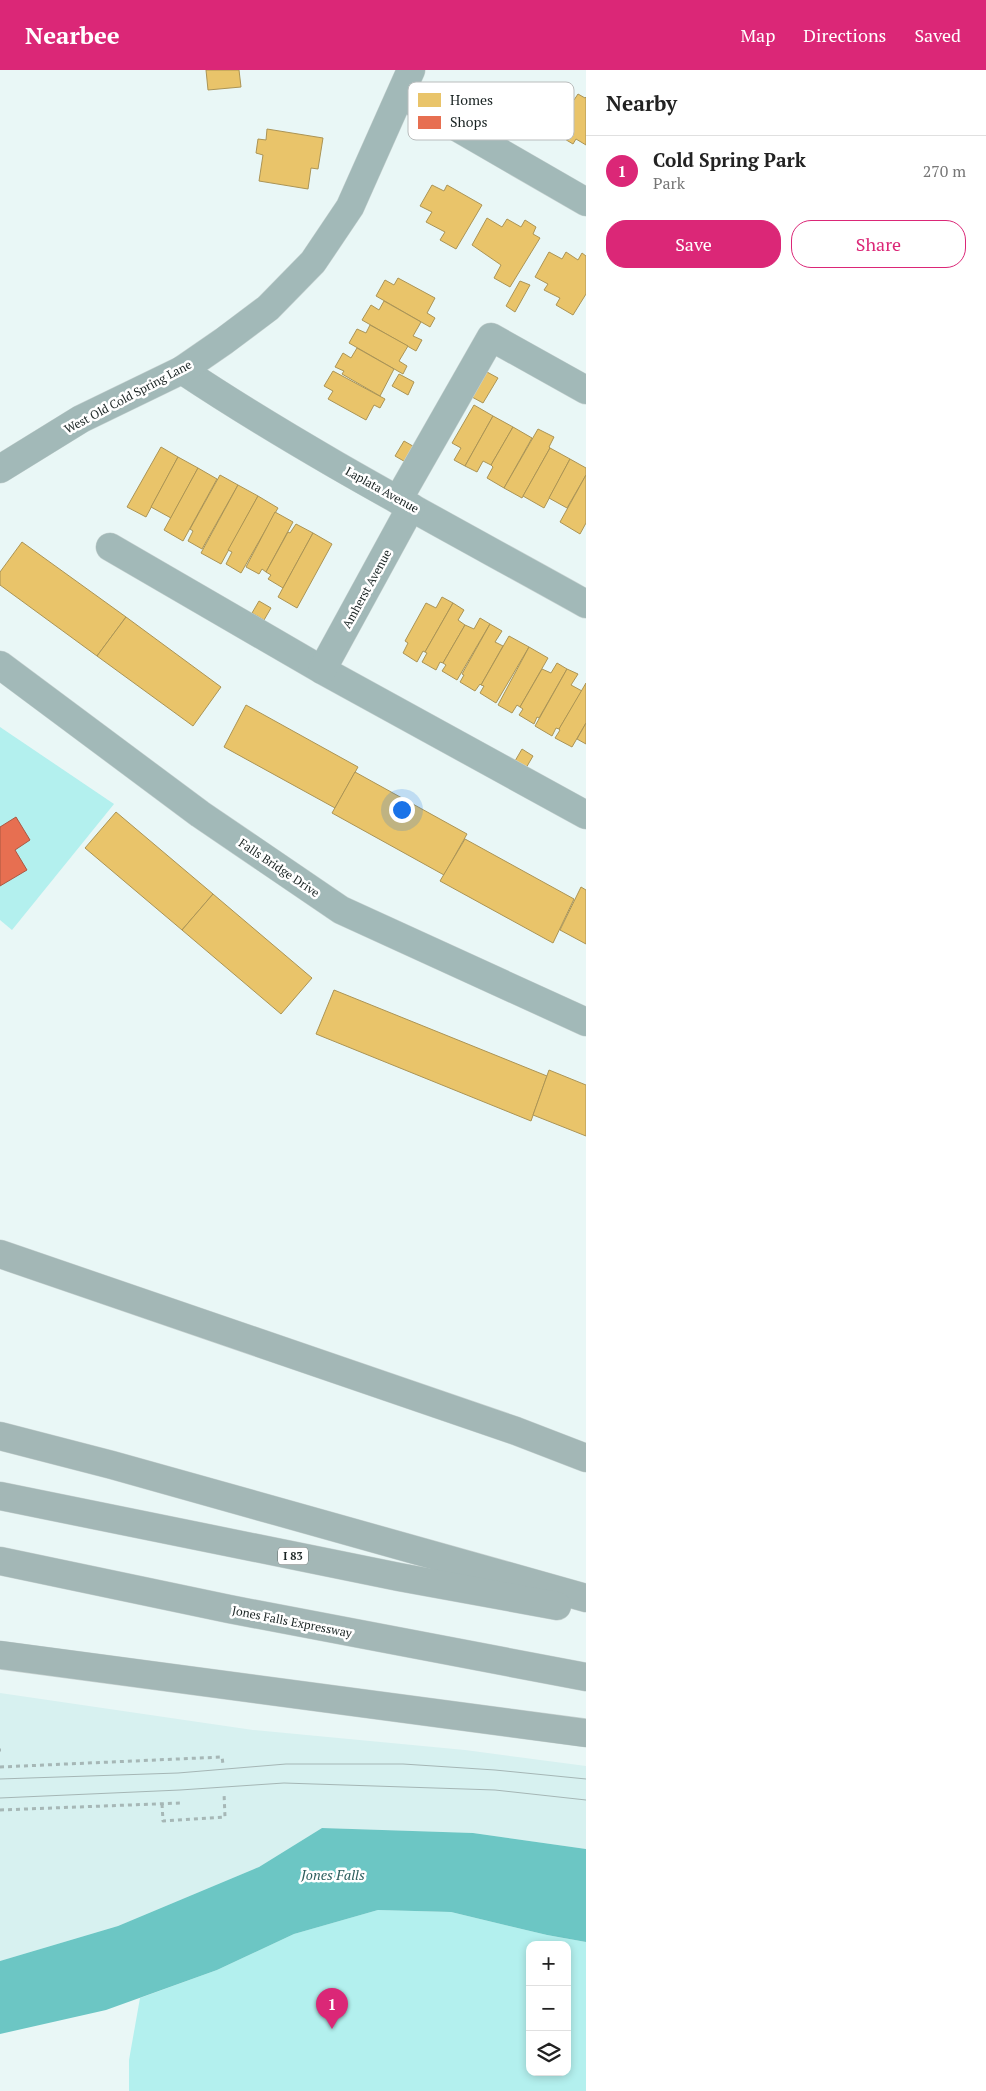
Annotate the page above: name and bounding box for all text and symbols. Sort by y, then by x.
text: Nearbee [25,19,120,51]
text: Map [740,23,775,47]
text: Directions [803,23,886,47]
text: Saved [914,23,961,47]
legend [408,82,574,140]
text: Nearby [606,89,677,117]
text: Homes [450,90,493,109]
text: Shops [450,112,487,131]
text: Cold Spring Park [653,147,806,172]
text: 1 [617,160,627,182]
text: 270 m [923,160,966,182]
text: Park [653,172,685,194]
button: Save [606,220,781,268]
button: Share [791,220,966,268]
street label: West Old Cold Spring Lane [62,357,194,437]
street label: Laplata Avenue [343,463,422,516]
street label: Amherst Avenue [339,547,394,631]
your location [389,797,415,823]
street label: Falls Bridge Drive [236,835,322,900]
road number: I 83 [278,1548,308,1564]
street label: Jones Falls Expressway [231,1603,354,1641]
water label: Jones Falls [300,1865,365,1884]
map controls [526,1941,571,2076]
button: + [526,1941,571,1986]
button: − [526,1986,571,2031]
pin: 1 [316,1988,348,2029]
button: layers [526,2031,571,2076]

